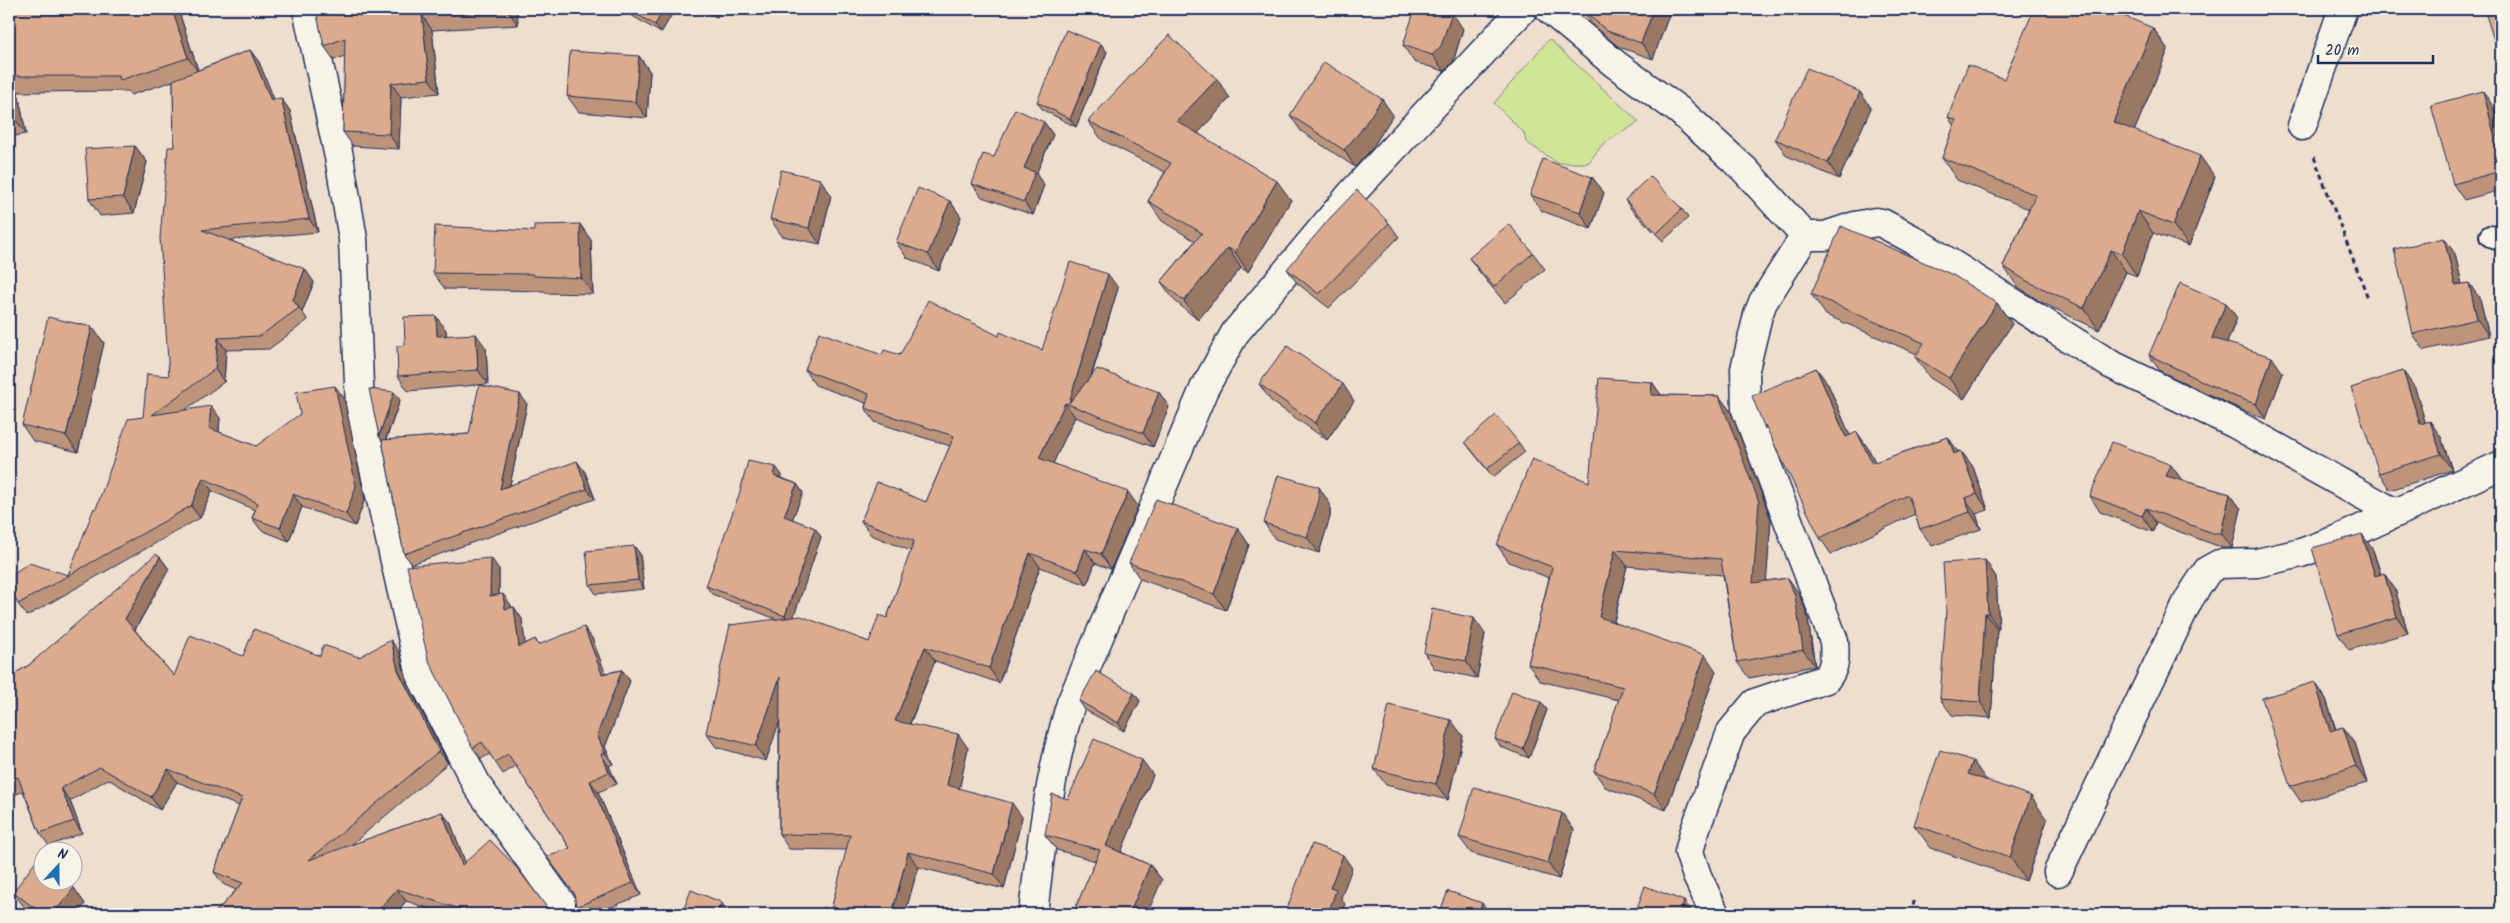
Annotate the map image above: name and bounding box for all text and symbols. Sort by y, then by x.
scale bar [2318,32,2432,64]
text: 20 m [2325,39,2359,63]
north arrow [32,840,82,890]
text: N [54,843,71,867]

